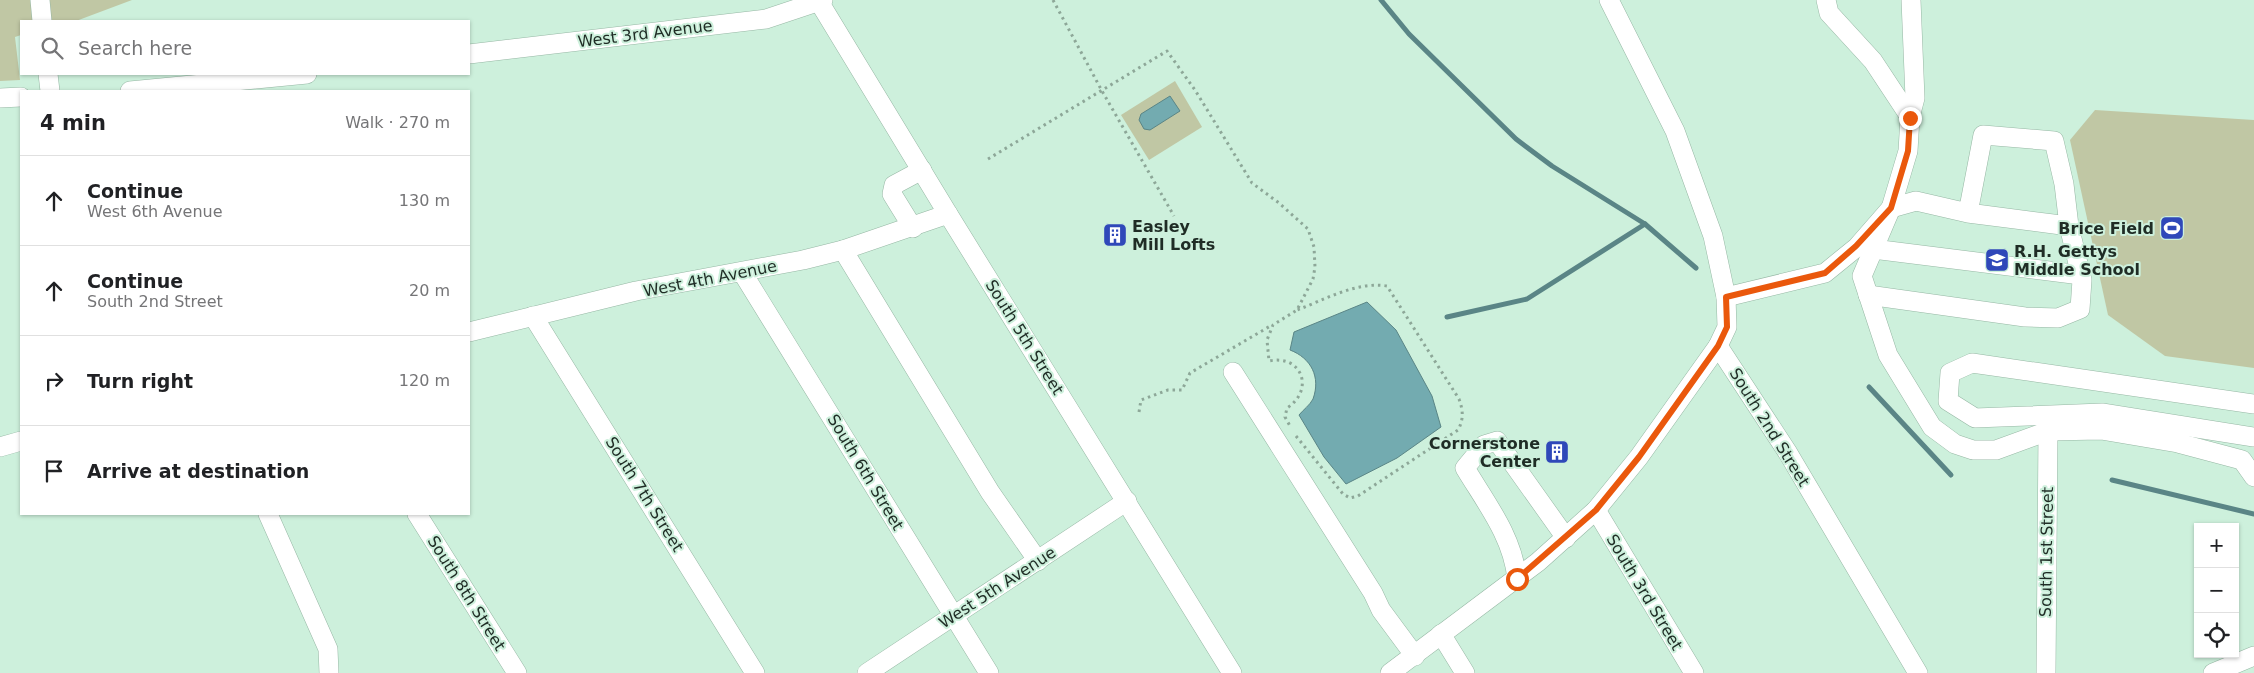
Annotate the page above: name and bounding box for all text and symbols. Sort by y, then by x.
street label: West 3rd Avenue [577,16,714,51]
search box [20,20,470,75]
icon: search [38,34,66,62]
text: Search here [78,37,192,59]
route end [1899,107,1922,130]
text: 4 min [40,111,106,135]
text: Walk · 270 m [345,113,450,132]
text: Continue [87,180,183,202]
icon: ahead [40,187,68,215]
text: 130 m [399,191,450,210]
text: West 6th Avenue [87,202,223,221]
sports icon: Brice Field [2159,215,2185,241]
place label: Easley Mill Lofts [1132,217,1215,254]
place label: Brice Field [2058,219,2154,238]
building icon: Easley Mill Lofts [1102,222,1128,248]
place label: R.H. Gettys Middle School [2014,242,2140,279]
school or university icon: R.H. Gettys Middle School [1984,247,2010,273]
street label: West 4th Avenue [642,256,778,301]
text: Continue [87,270,183,292]
street label: South 5th Street [982,276,1068,398]
icon: ahead [40,277,68,305]
text: 20 m [409,281,450,300]
text: South 2nd Street [87,292,223,311]
street label: South 2nd Street [1726,365,1814,490]
icon: right [40,367,68,395]
text: Turn right [87,370,193,392]
text: 120 m [399,371,450,390]
street label: South 6th Street [823,411,908,534]
street label: South 7th Street [602,433,688,555]
place label: Cornerstone Center [1429,434,1540,471]
building icon: Cornerstone Center [1544,439,1570,465]
icon: arrive [40,457,68,485]
text: Arrive at destination [87,460,309,482]
street label: South 1st Street [2036,487,2057,617]
map controls [2194,523,2239,658]
button: + [2194,523,2239,568]
street label: South 3rd Street [1602,531,1687,654]
street label: South 8th Street [424,532,510,654]
street label: West 5th Avenue [935,543,1059,632]
route start [1506,568,1529,591]
button: − [2194,568,2239,613]
button: locate [2194,613,2239,658]

